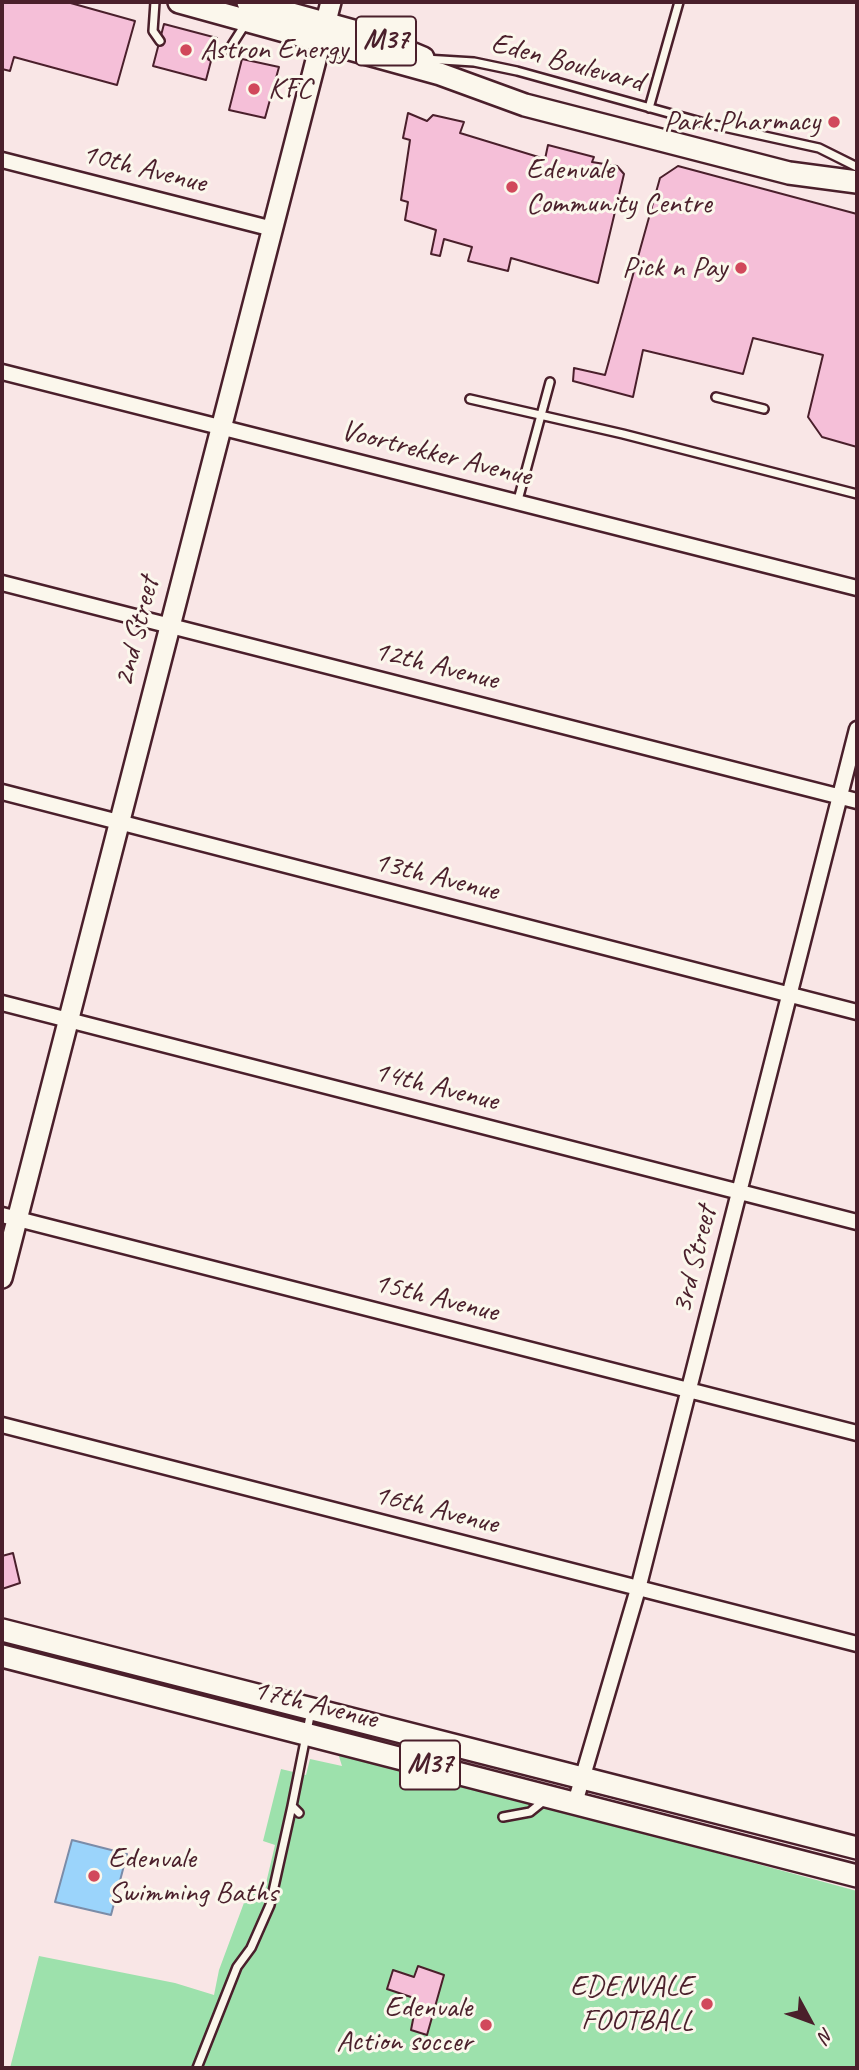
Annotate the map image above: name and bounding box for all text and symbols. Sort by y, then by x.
road number: M37 [356,16,416,66]
street label: Eden Boulevard [487,25,647,101]
place label: Astron Energy [200,32,348,68]
marker: Astron Energy [178,42,194,58]
place label: KFC [268,71,312,107]
marker: KFC [246,81,262,97]
place label: Park Pharmacy [663,104,820,140]
marker: Park Pharmacy [826,114,842,130]
street label: 10th Avenue [78,136,210,202]
place label: Edenvale Community Centre [526,152,711,222]
marker: Edenvale Community Centre [504,179,520,195]
place label: Pick n Pay [622,250,727,286]
marker: Pick n Pay [733,260,749,276]
street label: Voortrekker Avenue [337,413,535,495]
street label: 2nd Street [106,574,168,690]
street label: 12th Avenue [370,633,502,699]
street label: 13th Avenue [370,844,502,910]
street label: 14th Avenue [370,1054,502,1120]
street label: 3rd Street [664,1203,726,1317]
street label: 15th Avenue [370,1265,502,1331]
street label: 16th Avenue [370,1477,502,1543]
street label: 17th Avenue [249,1672,381,1738]
road number: M37 [400,1740,460,1790]
place label: Edenvale Swimming Baths [108,1841,278,1912]
marker: Edenvale Swimming Baths [86,1868,102,1884]
place label: EDENVALE FOOTBALL [570,1969,693,2039]
north arrow [775,1986,845,2056]
place label: Edenvale Action soccer [336,1990,472,2060]
marker: EDENVALE FOOTBALL [699,1996,715,2012]
marker: Edenvale Action soccer [478,2017,494,2033]
text: N [813,2022,839,2047]

